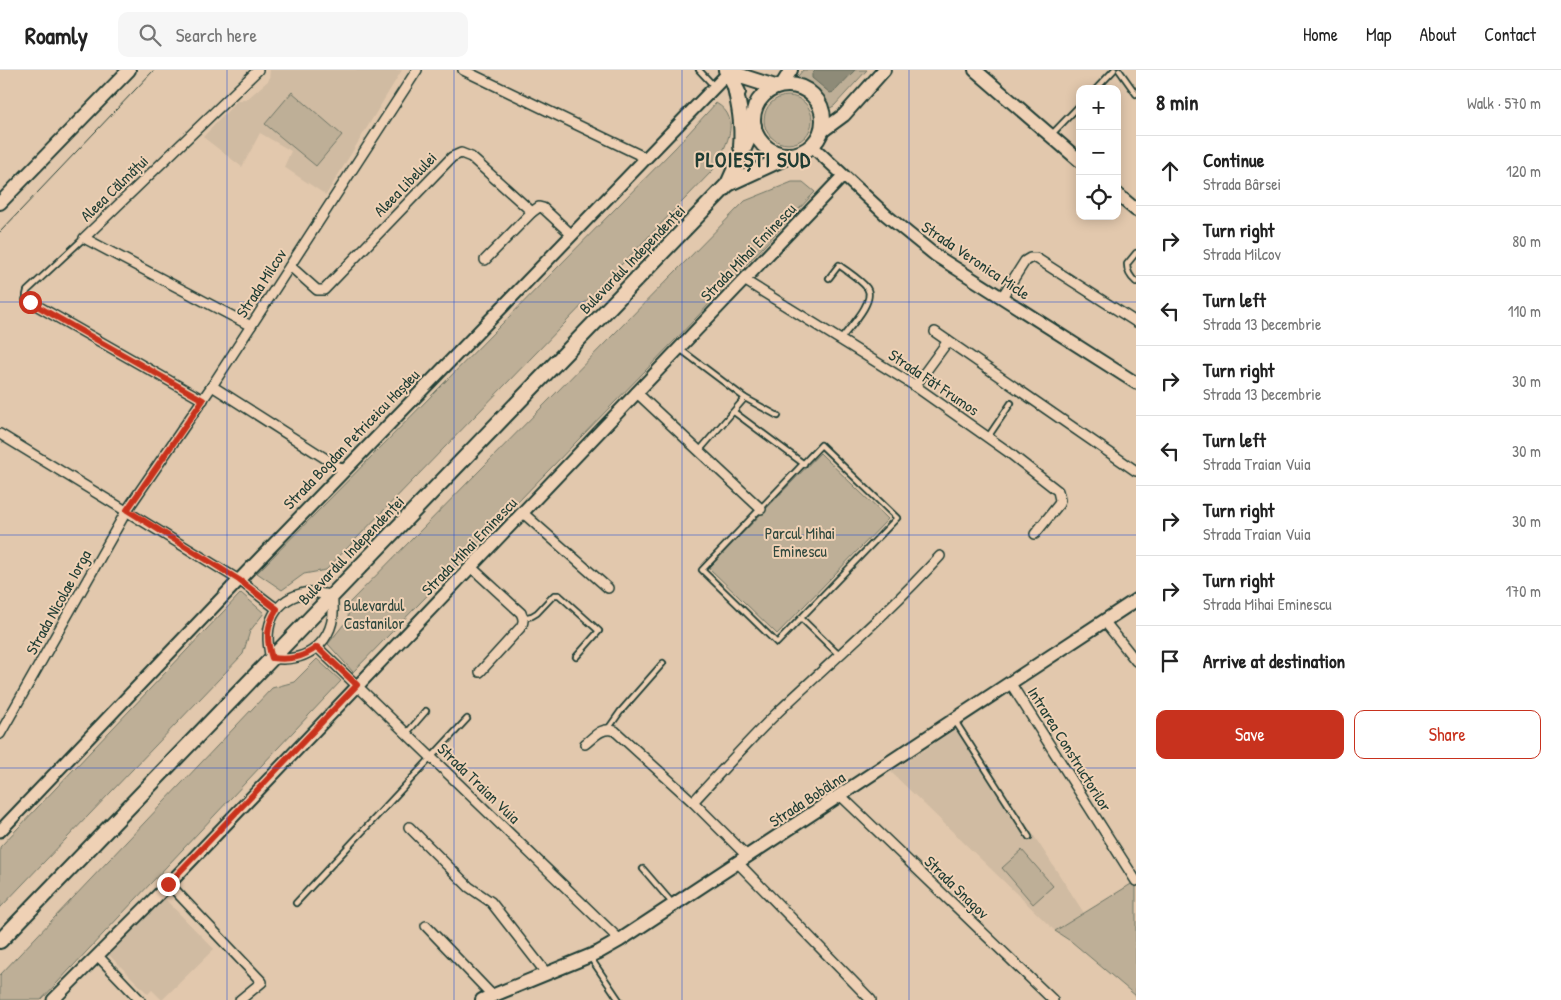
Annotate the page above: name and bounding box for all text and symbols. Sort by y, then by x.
search box [118,12,468,57]
text: Roamly [25,19,88,51]
icon: search [136,21,164,49]
text: Search here [176,22,257,48]
text: Home [1303,22,1338,47]
text: Map [1366,22,1391,47]
text: About [1419,22,1456,47]
text: Contact [1484,22,1536,47]
map controls [1076,85,1121,220]
button: + [1076,85,1121,130]
text: 8 min [1156,88,1198,117]
text: Walk · 570 m [1467,92,1541,114]
button: − [1076,130,1121,175]
district label: PLOIEȘTI SUD [695,145,811,174]
street label: Aleea Libelulei [369,147,441,221]
text: Continue [1203,147,1264,173]
street label: Aleea Călmățui [75,150,153,226]
icon: ahead [1156,157,1184,185]
text: 120 m [1506,160,1541,182]
text: Strada Bârsei [1203,173,1281,195]
button: locate [1076,175,1121,220]
street label: Strada Mihai Eminescu [695,198,801,306]
street label: Bulevardul Independenței [574,200,690,318]
street label: Strada Veronica Micle [917,216,1035,305]
text: Turn right [1203,217,1274,243]
icon: right [1156,227,1184,255]
text: 80 m [1512,230,1541,252]
text: Strada Milcov [1203,243,1281,265]
street label: Strada Milcov [231,244,292,322]
text: Turn left [1203,287,1266,313]
route start [19,291,42,314]
icon: left [1156,297,1184,325]
text: 110 m [1508,300,1541,322]
text: Strada 13 Decembrie [1203,313,1321,335]
street label: Strada Făt Frumos [884,344,984,420]
text: Turn right [1203,357,1274,383]
street label: Strada Bogdan Petriceicu Hașdeu [278,364,424,514]
icon: right [1156,367,1184,395]
text: 30 m [1512,370,1541,392]
text: Strada 13 Decembrie [1203,383,1321,405]
text: Turn left [1203,427,1266,453]
icon: left [1156,437,1184,465]
text: 30 m [1512,440,1541,462]
text: Strada Traian Vuia [1203,453,1310,475]
street label: Bulevardul Independenței [293,491,409,609]
street label: Strada Mihai Eminescu [416,492,522,600]
text: Turn right [1203,497,1274,523]
icon: right [1156,507,1184,535]
text: 30 m [1512,510,1541,532]
park label: Parcul Mihai Eminescu [765,522,835,562]
text: Strada Traian Vuia [1203,523,1310,545]
street label: Strada Nicolae Iorga [20,546,96,658]
text: Turn right [1203,567,1274,593]
icon: right [1156,577,1184,605]
text: 170 m [1506,580,1541,602]
text: Strada Mihai Eminescu [1203,593,1332,615]
park label: Bulevardul Castanilor [344,594,405,634]
icon: arrive [1156,647,1184,675]
text: Arrive at destination [1203,648,1345,674]
street label: Intrarea Constructorilor [1023,683,1117,815]
button: Save [1156,710,1344,759]
button: Share [1354,710,1541,759]
street label: Strada Traian Vuia [433,738,525,828]
street label: Strada Bobâlna [765,766,849,832]
street label: Strada Snagov [920,851,995,924]
route end [157,873,180,896]

